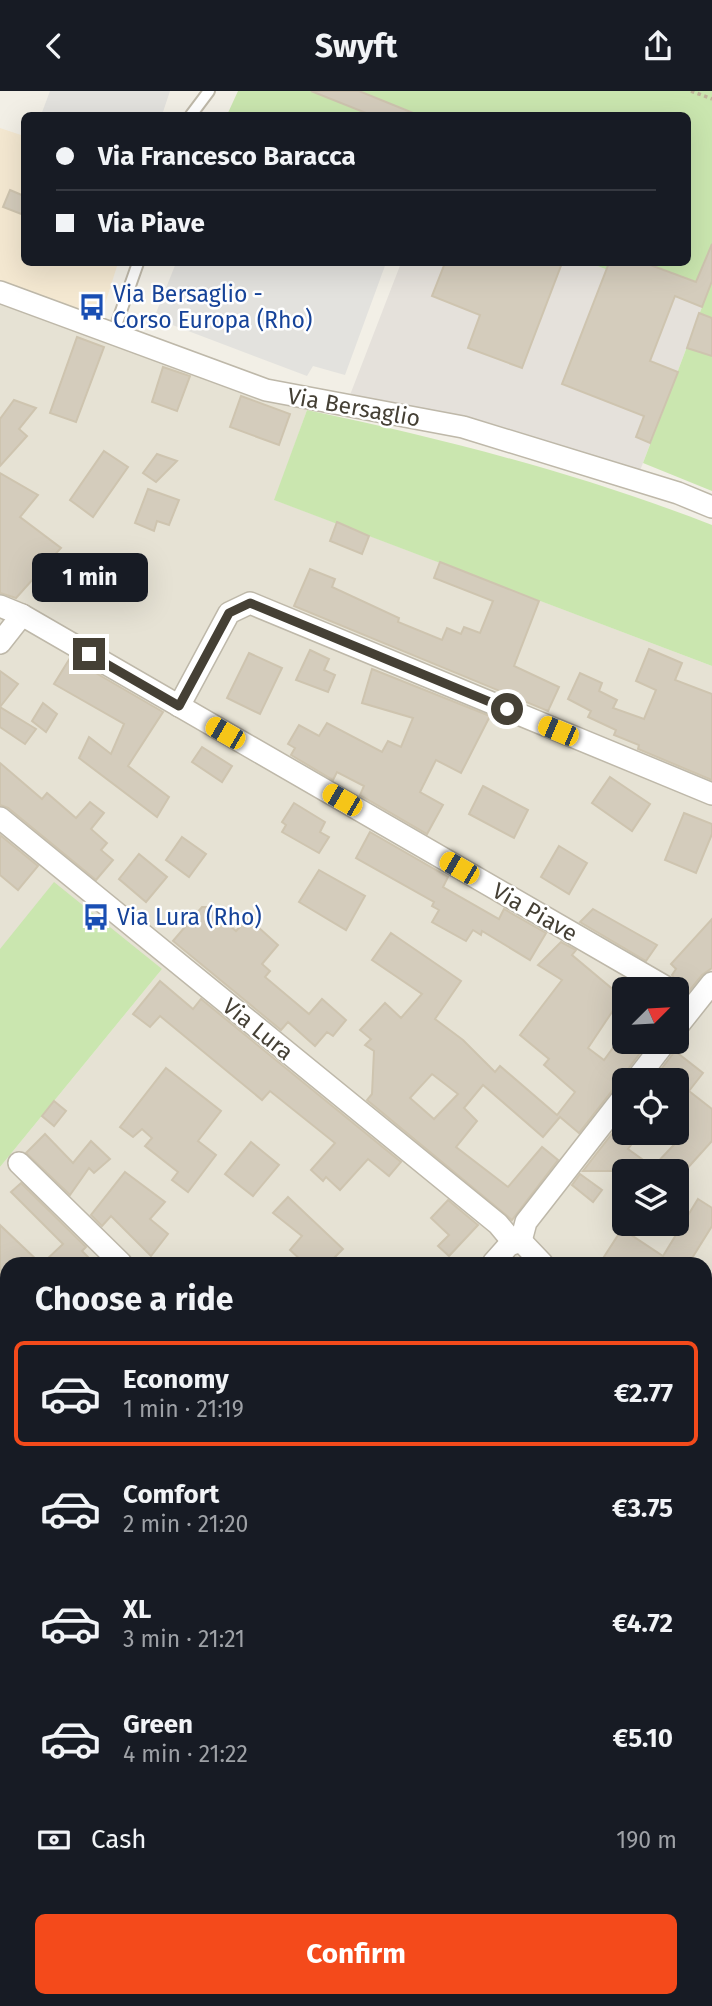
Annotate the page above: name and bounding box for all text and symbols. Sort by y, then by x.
icon: back [35,27,73,65]
text: Swyft [315,27,397,65]
icon: share [639,27,677,65]
text: Via Francesco Baracca [98,141,356,172]
text: Via Piave [98,208,205,239]
place label: Via Bersaglio - Corso Europa (Rho) [113,280,312,334]
bus stop icon: Via Bersaglio - Corso Europa (Rho) [77,292,107,322]
street label: Via Bersaglio [285,382,423,432]
callout: 1 min [31,553,147,601]
text: 1 min [62,563,118,591]
route end [73,638,105,670]
route start [491,693,523,725]
car [202,713,249,753]
car [535,713,582,749]
car [319,780,366,820]
car [436,848,483,888]
street label: Via Piave [487,876,583,948]
bus stop icon: Via Lura (Rho) [81,902,111,932]
place label: Via Lura (Rho) [117,903,262,931]
north arrow [612,977,690,1053]
map controls [612,977,689,1236]
street label: Via Lura [217,992,299,1066]
button: locate [612,1068,689,1145]
button: layers [612,1159,689,1236]
text: Choose a ride [35,1280,233,1318]
icon: car [39,1362,102,1425]
text: Economy [123,1364,229,1395]
text: €2.77 [614,1378,673,1409]
text: 1 min · 21:19 [123,1395,244,1423]
icon: car [39,1477,102,1540]
text: Comfort [123,1479,219,1510]
text: €3.75 [612,1493,673,1524]
text: 2 min · 21:20 [123,1510,248,1538]
icon: car [39,1592,102,1655]
text: XL [123,1594,151,1625]
text: €4.72 [612,1608,673,1639]
text: 3 min · 21:21 [123,1625,245,1653]
icon: car [39,1707,102,1770]
text: Green [123,1709,193,1740]
text: €5.10 [613,1723,673,1754]
text: 4 min · 21:22 [123,1740,248,1768]
icon: cash [35,1821,73,1859]
text: Cash [91,1824,147,1855]
text: 190 m [616,1826,677,1854]
button: Confirm [35,1914,677,1994]

